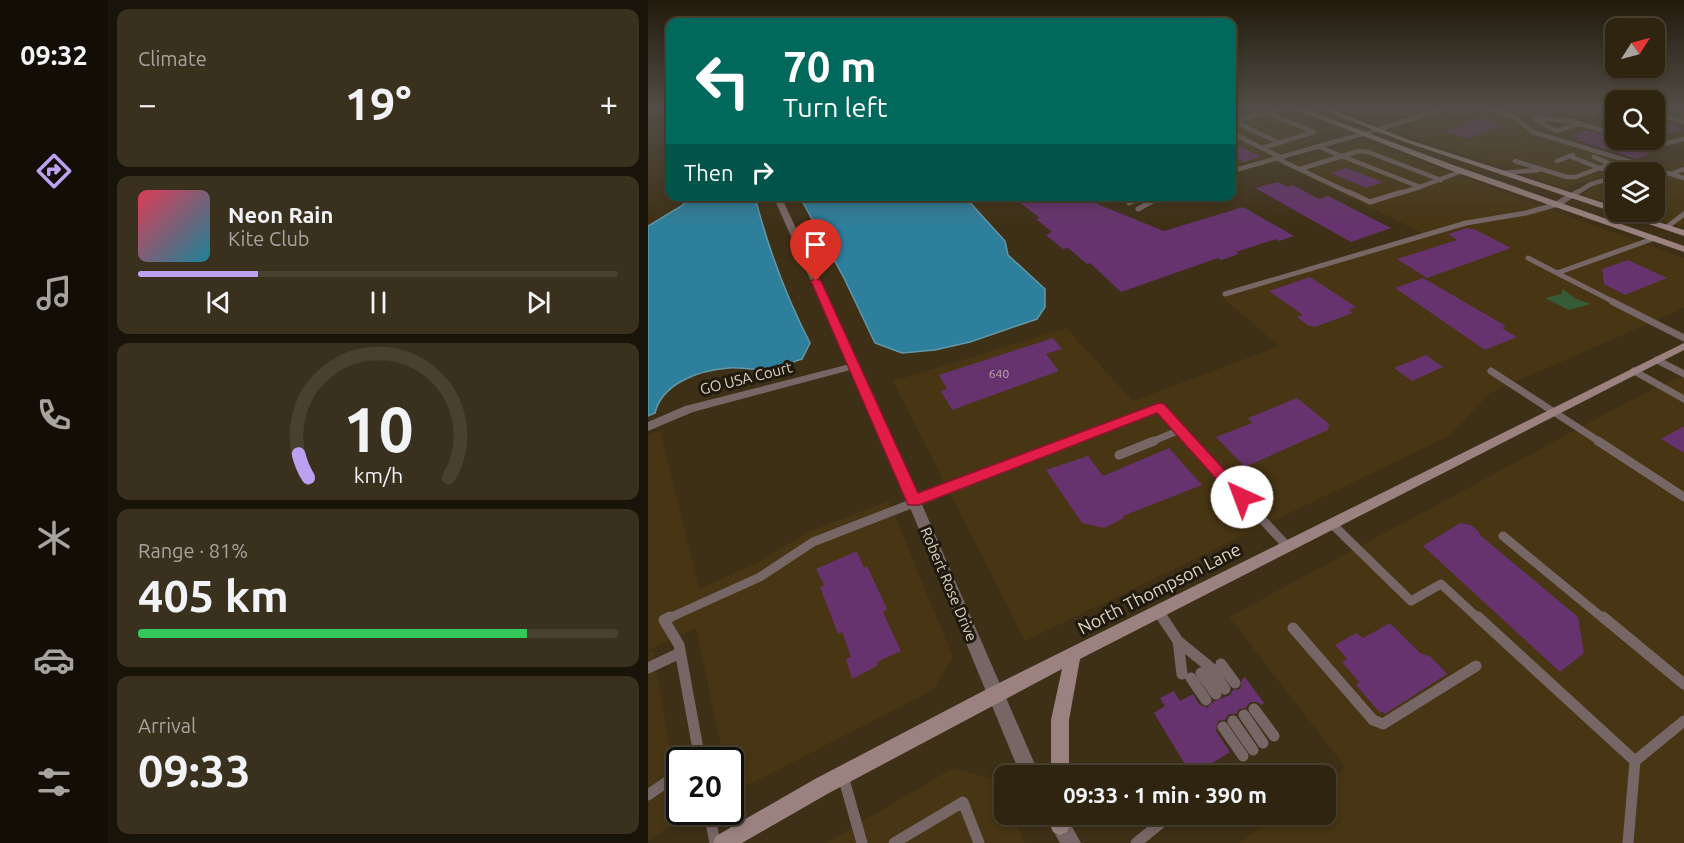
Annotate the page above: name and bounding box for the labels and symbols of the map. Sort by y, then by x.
north arrow [1605,18,1665,78]
pin [790,219,841,281]
street label: GO USA Court [698,358,794,398]
house number: 640 [989,367,1009,380]
position arrow [1210,465,1274,529]
street label: Robert Rose Drive [917,525,981,643]
street label: North Thompson Lane [1074,538,1244,638]
speed limit sign: 20 [666,747,744,825]

